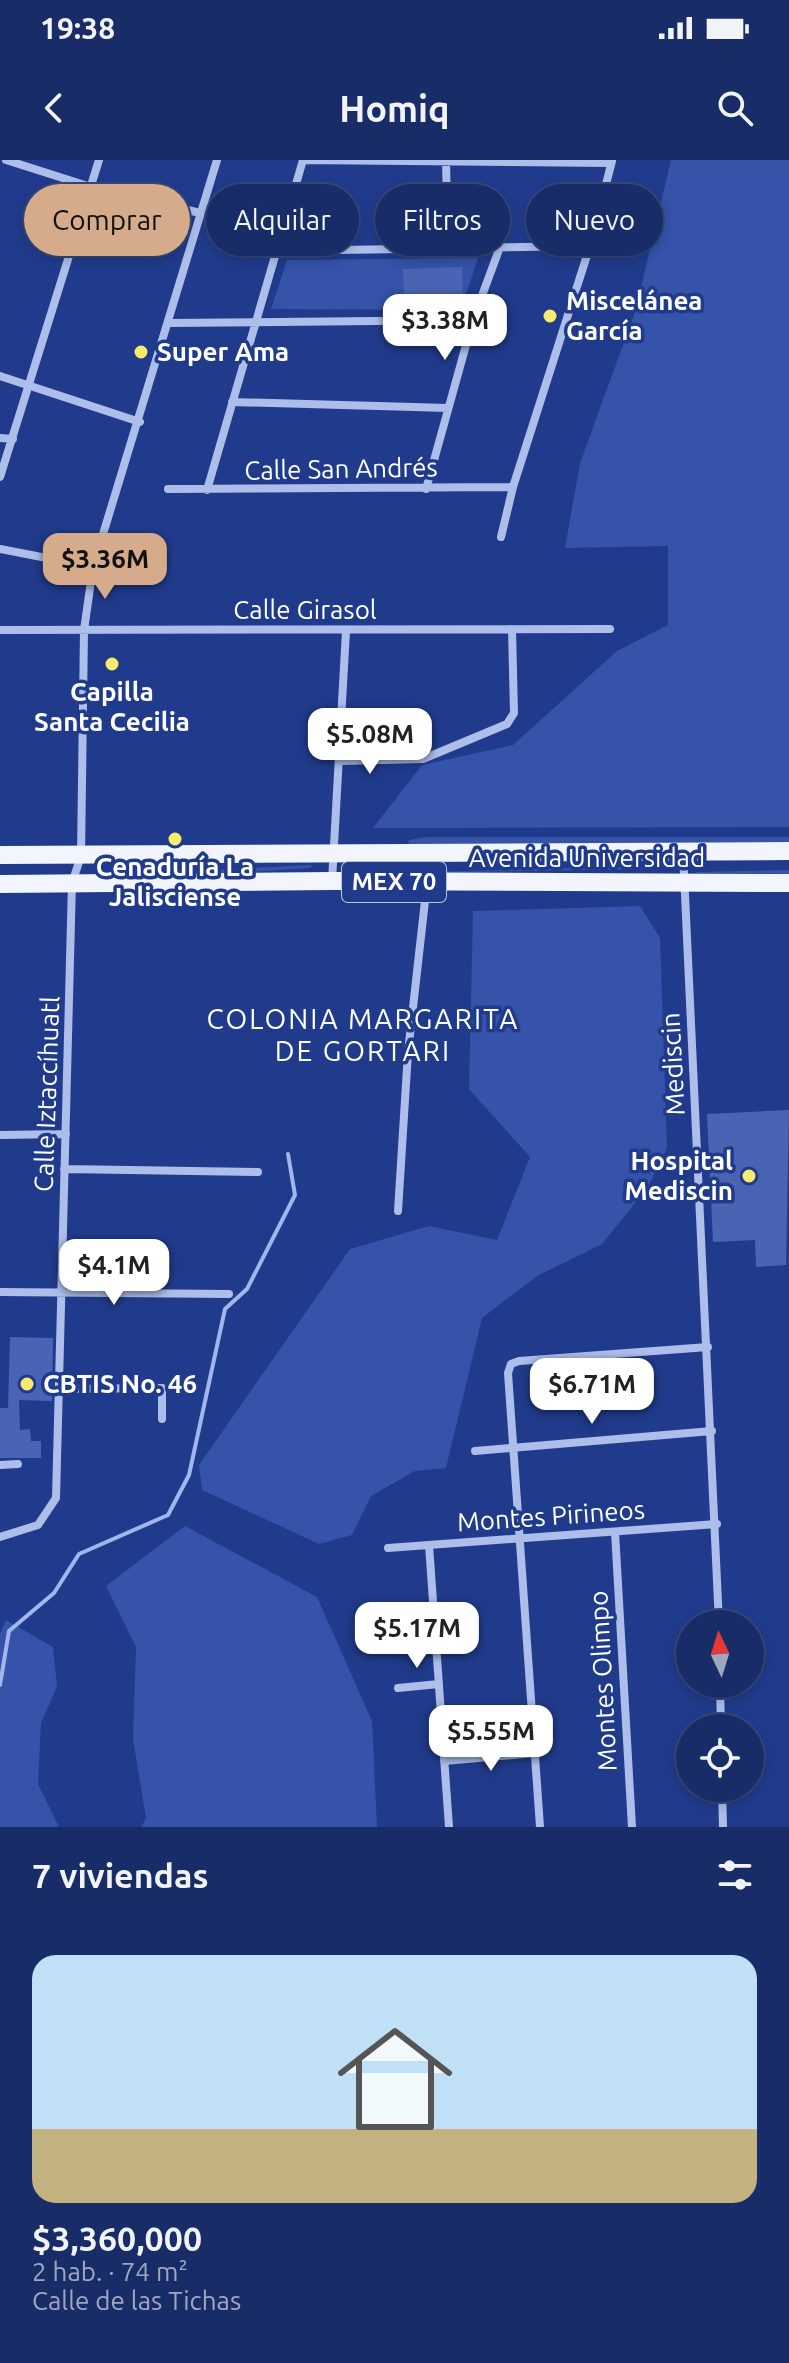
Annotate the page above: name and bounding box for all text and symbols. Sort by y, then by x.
text: 19:38 [40,11,115,45]
icon: back [32,86,76,130]
icon: search [713,86,757,130]
text: Homiq [339,88,450,129]
chip: Comprar [24,184,190,256]
chip: Alquilar [206,184,359,256]
chip: Filtros [375,184,510,256]
chip: Nuevo [526,184,663,256]
place label: Miscelánea García [566,286,702,345]
pin: $3.38M [380,294,510,362]
text: $3.38M [401,305,489,334]
marker: Miscelánea García [541,307,559,325]
place label: Super Ama [157,337,289,366]
marker: Super Ama [132,343,150,361]
street label: Calle San Andrés [244,452,438,485]
pin: $3.36M [40,533,170,601]
text: $3.36M [61,544,149,573]
street label: Calle Girasol [233,595,377,624]
marker: Capilla Santa Cecilia [103,655,121,673]
place label: Capilla Santa Cecilia [34,677,190,736]
pin: $5.08M [305,708,435,776]
text: $5.08M [326,719,414,748]
marker: Cenaduría La Jalisciense [166,830,184,848]
street label: Avenida Universidad [469,843,705,872]
place label: Cenaduría La Jalisciense [96,852,254,911]
road number: MEX 70 [342,862,446,902]
street label: Calle Iztaccíhuatl [29,995,64,1192]
district label: COLONIA MARGARITA DE GORTARI [207,1003,519,1066]
street label: Mediscin [655,1012,690,1116]
place label: Hospital Mediscin [625,1146,733,1205]
marker: Hospital Mediscin [740,1167,758,1185]
pin: $4.1M [58,1239,170,1307]
text: $4.1M [77,1250,151,1279]
pin: $6.71M [527,1358,657,1426]
place label: CBTIS No. 46 [43,1369,197,1398]
text: $6.71M [548,1369,636,1398]
marker: CBTIS No. 46 [18,1375,36,1393]
street label: Montes Pirineos [456,1494,646,1537]
street label: Montes Olimpo [583,1590,622,1772]
pin: $5.17M [352,1602,482,1670]
north arrow [676,1610,764,1698]
map controls [676,1610,764,1802]
text: $5.17M [373,1613,461,1642]
pin: $5.55M [426,1705,556,1773]
button: locate [676,1714,764,1802]
text: $5.55M [447,1716,535,1745]
icon: filters [713,1853,757,1897]
text: 7 viviendas [32,1856,208,1894]
icon: home [323,2007,467,2151]
text: $3,360,000 [32,2219,202,2257]
text: 2 hab. · 74 m² [32,2257,188,2286]
text: Calle de las Tichas [32,2286,241,2315]

